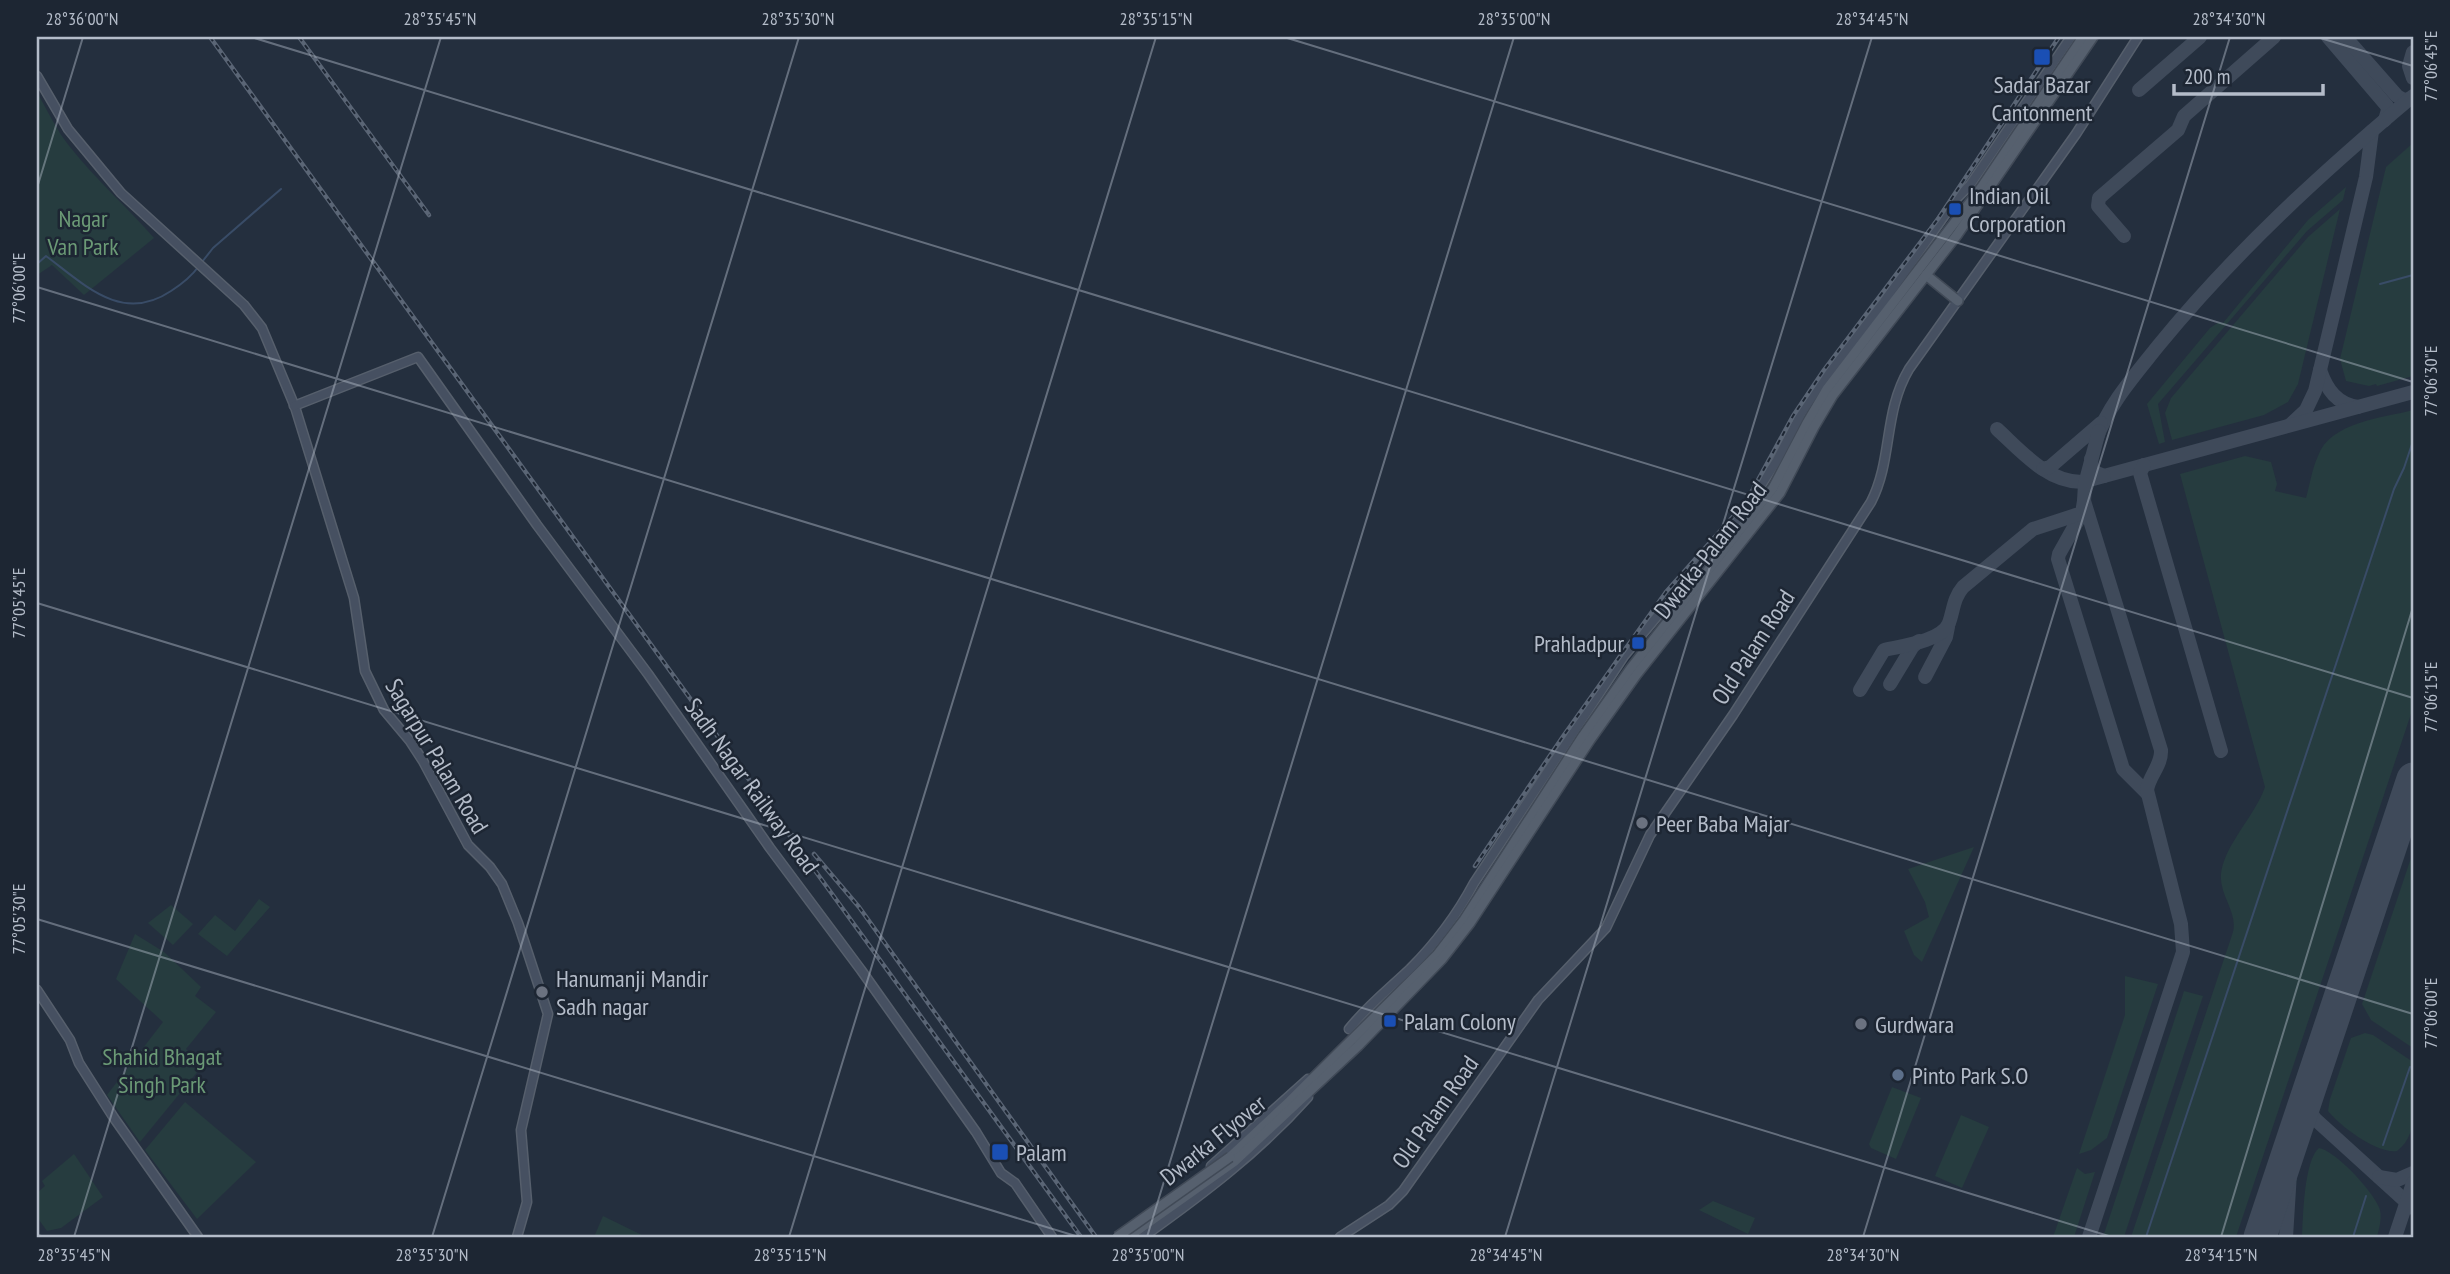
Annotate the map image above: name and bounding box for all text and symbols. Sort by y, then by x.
text: 28°36'00"N [46,7,118,30]
text: 28°35'45"N [404,7,476,30]
text: 28°35'30"N [762,7,834,30]
text: 28°35'15"N [1120,7,1192,30]
text: 28°35'00"N [1478,7,1550,30]
text: 28°34'45"N [1836,7,1908,30]
text: 28°34'30"N [2193,7,2265,30]
text: 77°06'45"E [2419,31,2442,101]
marker: Sadar Bazar Cantonment [2032,47,2052,67]
scale bar [2174,52,2322,96]
text: 200 m [2184,63,2230,90]
place label: Sadar Bazar Cantonment [1992,69,2093,128]
place label: Indian Oil Corporation [1969,180,2066,239]
marker: Indian Oil Corporation [1947,201,1963,217]
park label: Nagar Van Park [46,203,119,262]
text: 77°06'00"E [7,253,30,323]
text: 77°06'30"E [2419,346,2442,416]
street label: Dwarka-Palam Road [1647,475,1773,625]
text: 77°05'45"E [7,568,30,638]
street label: Old Palam Road [1704,584,1802,710]
place label: Prahladpur [1534,628,1624,659]
marker: Prahladpur [1630,635,1646,651]
text: 77°06'15"E [2419,662,2442,732]
street label: Sagarpur Palam Road [379,673,495,839]
street label: Sadh Nagar Railway Road [678,692,826,880]
place label: Peer Baba Majar [1656,808,1790,839]
marker: Peer Baba Majar [1634,815,1650,831]
text: 77°05'30"E [7,884,30,954]
place label: Hanumanji Mandir Sadh nagar [556,963,709,1022]
text: 77°06'00"E [2419,978,2442,1048]
marker: Hanumanji Mandir Sadh nagar [534,984,550,1000]
place label: Palam Colony [1404,1006,1516,1037]
place label: Gurdwara [1875,1009,1954,1040]
marker: Palam Colony [1382,1013,1398,1029]
marker: Gurdwara [1853,1016,1869,1032]
park label: Shahid Bhagat Singh Park [102,1041,222,1100]
street label: Old Palam Road [1385,1050,1485,1174]
place label: Pinto Park S.O [1912,1060,2028,1091]
marker: Pinto Park S.O [1890,1067,1906,1083]
street label: Dwarka Flyover [1154,1088,1273,1192]
place label: Palam [1016,1137,1067,1168]
marker: Palam [990,1142,1010,1162]
text: 28°35'45"N [38,1243,110,1266]
text: 28°35'30"N [396,1243,468,1266]
text: 28°35'15"N [754,1243,826,1266]
text: 28°35'00"N [1112,1243,1184,1266]
text: 28°34'45"N [1470,1243,1542,1266]
text: 28°34'30"N [1827,1243,1899,1266]
text: 28°34'15"N [2185,1243,2257,1266]

